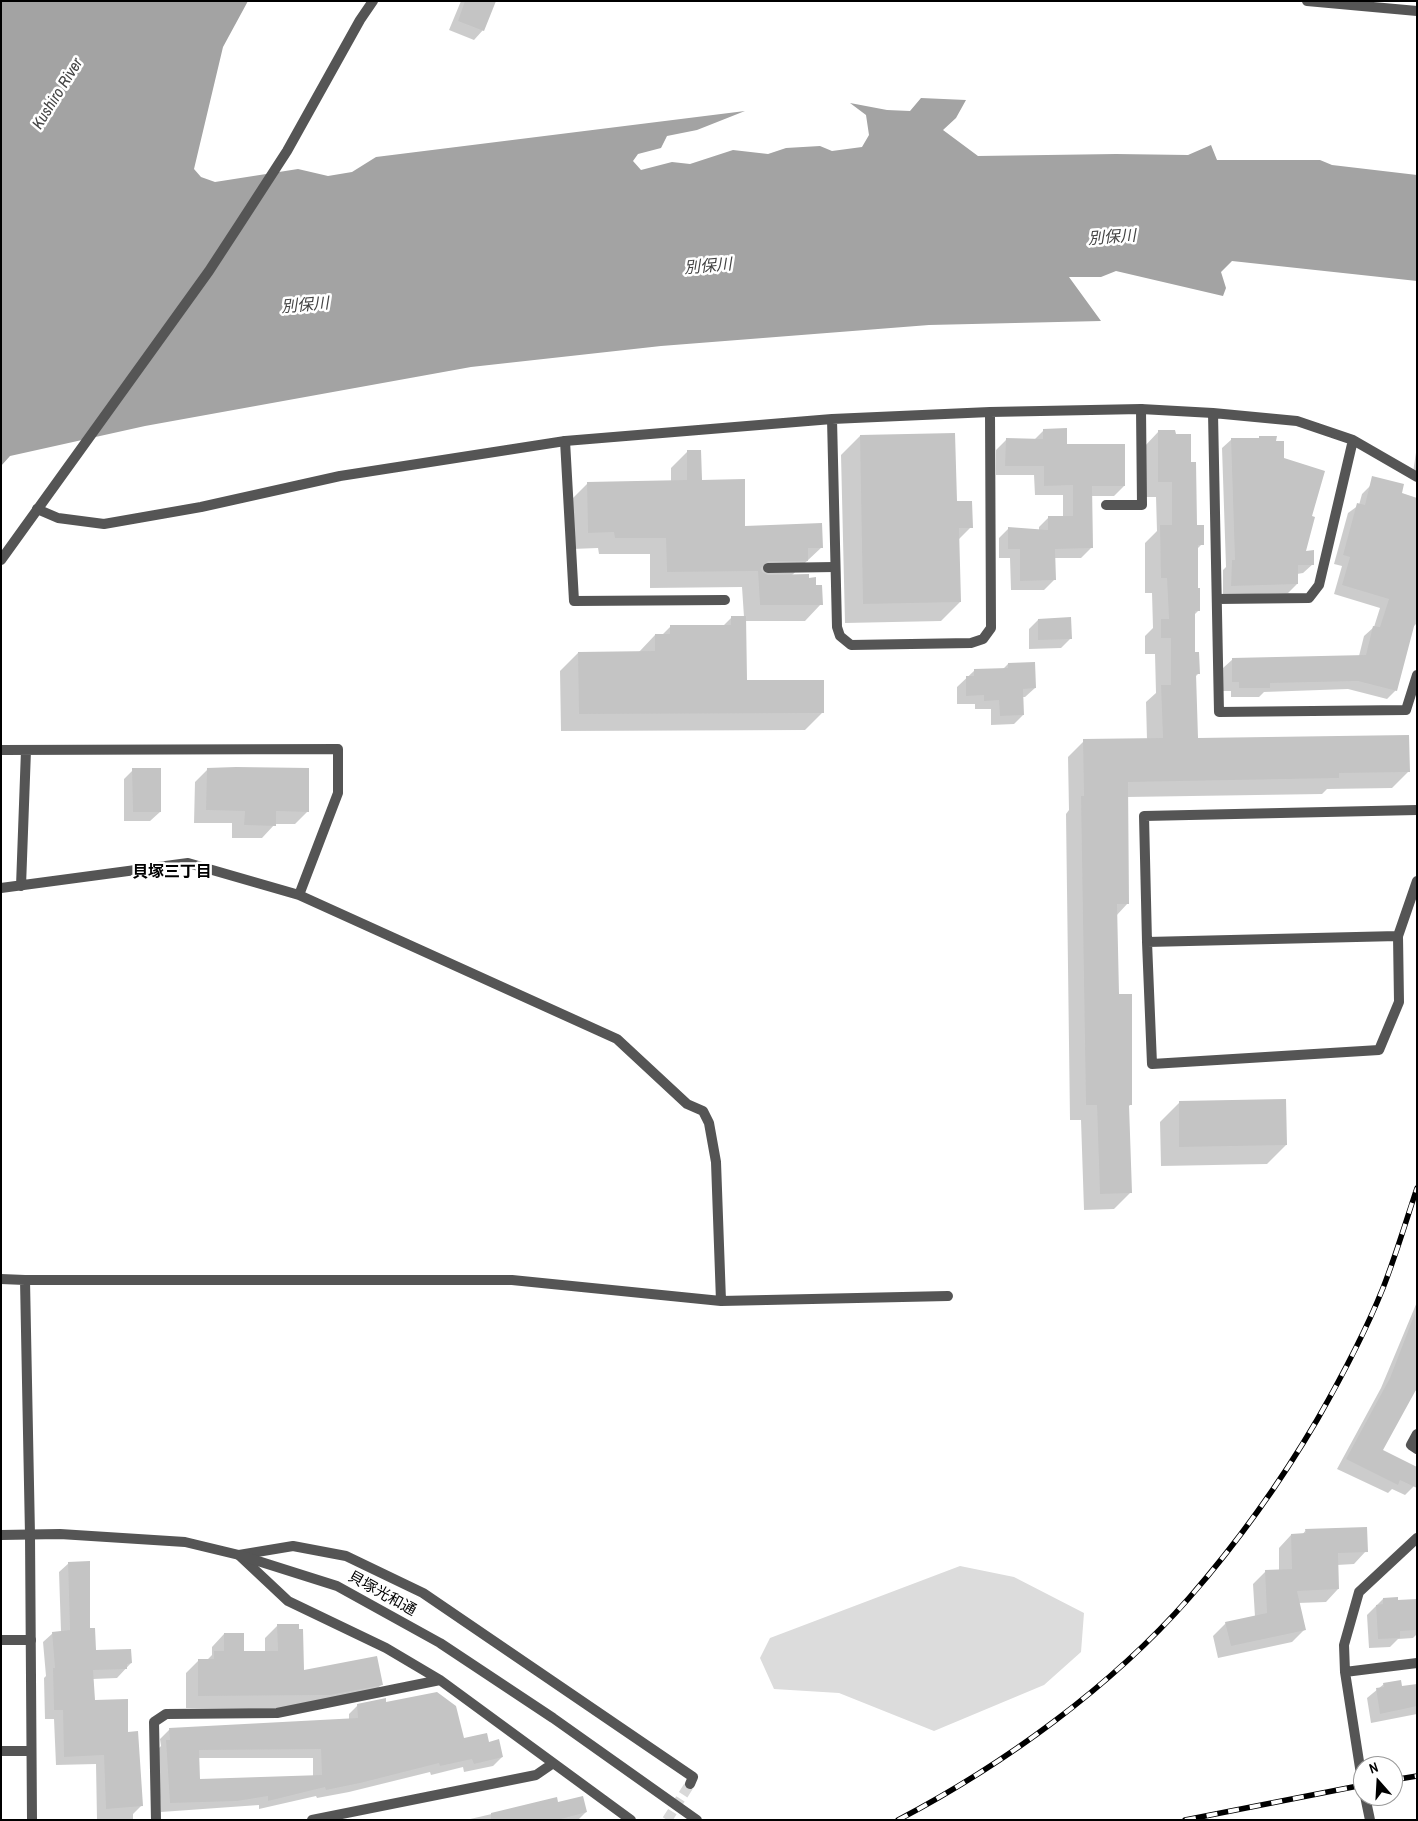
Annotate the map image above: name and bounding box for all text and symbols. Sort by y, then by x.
water label: Kushiro River [29,55,87,133]
water label: 別保川 [1087,227,1137,249]
water label: 別保川 [683,255,733,279]
water label: 別保川 [280,294,330,318]
district label: 貝塚三丁目 [132,863,212,883]
street label: 貝塚光和通 [345,1568,419,1620]
north arrow [1353,1756,1403,1806]
text: N [1367,1758,1380,1778]

